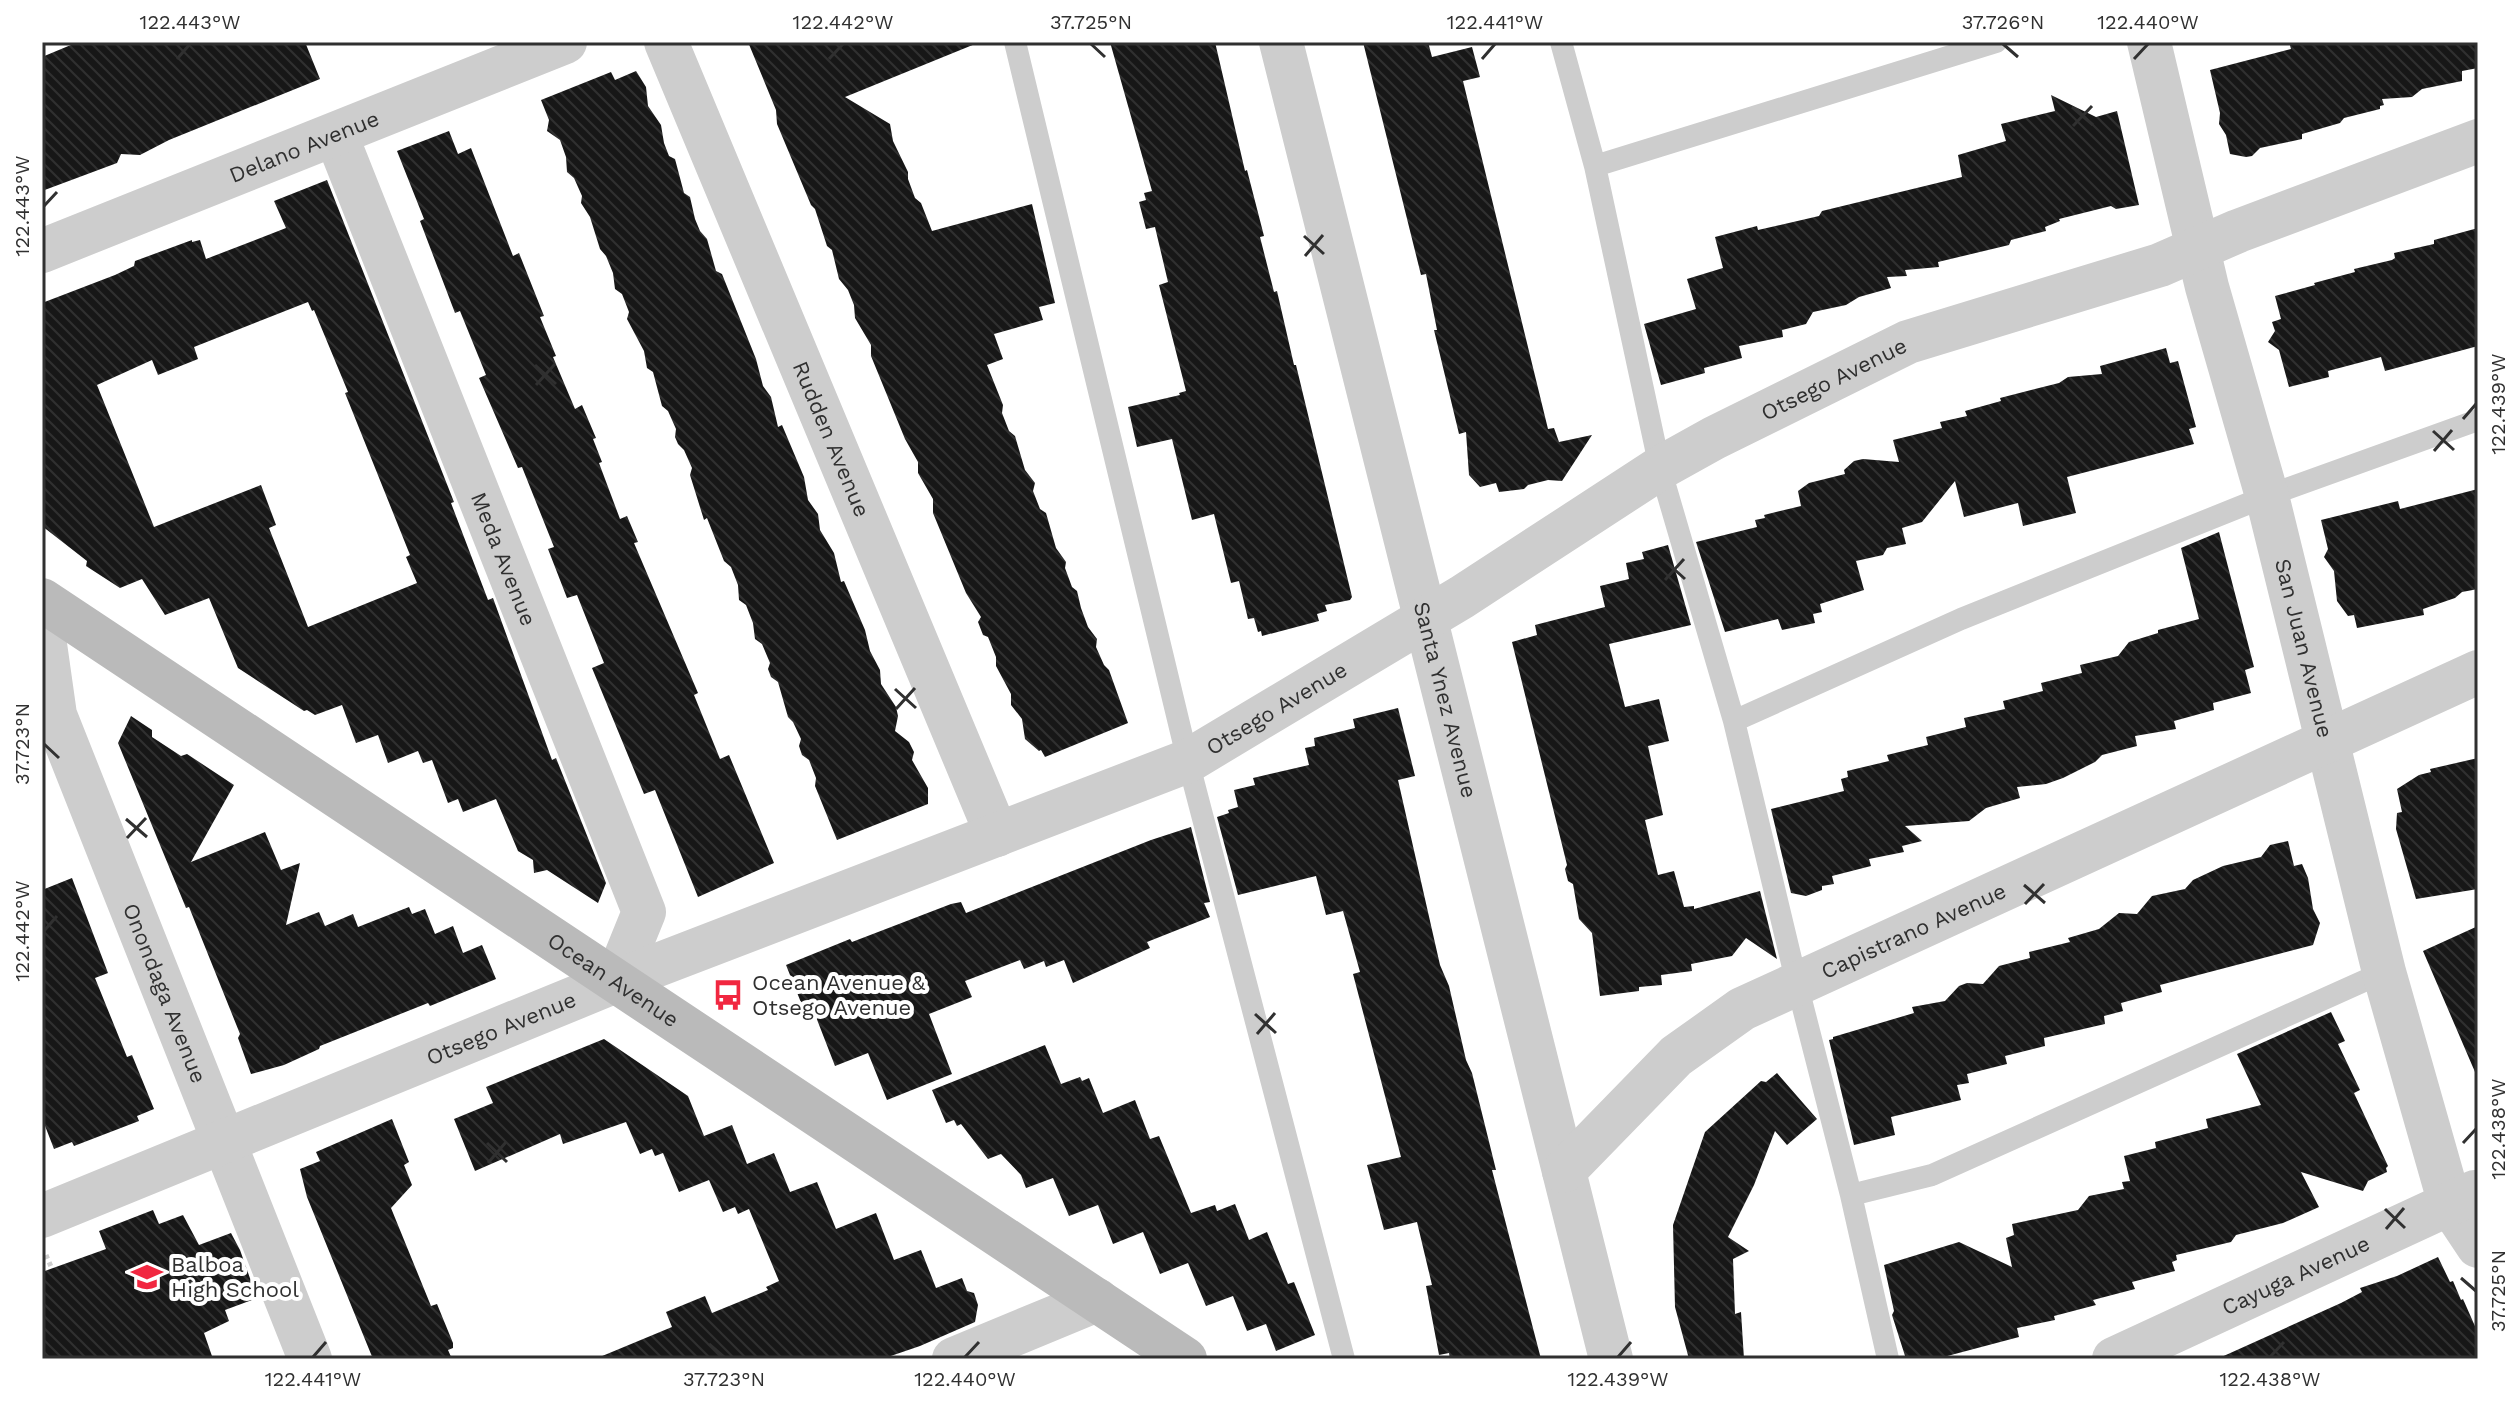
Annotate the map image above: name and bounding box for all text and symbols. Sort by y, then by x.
text: 122.443°W [140,10,240,34]
text: 122.442°W [793,10,893,34]
text: 37.725°N [1050,10,1132,34]
text: 122.441°W [1447,10,1543,34]
text: 37.726°N [1962,10,2044,34]
text: 122.440°W [2097,10,2199,34]
street label: Delano Avenue [226,106,383,188]
text: 122.443°W [10,156,34,256]
street label: Otsego Avenue [1757,333,1911,426]
text: 122.439°W [2486,354,2510,454]
street label: Rudden Avenue [788,357,875,521]
street label: Meda Avenue [466,489,541,630]
street label: San Juan Avenue [2270,556,2338,740]
street label: Santa Ynez Avenue [1409,599,1482,801]
street label: Otsego Avenue [1202,657,1351,760]
text: 37.723°N [10,703,34,785]
street label: Capistrano Avenue [1817,878,2010,984]
text: 122.442°W [10,881,34,981]
street label: Onondaga Avenue [118,900,211,1087]
street label: Ocean Avenue [543,927,683,1032]
place label: Ocean Avenue & Otsego Avenue [752,970,925,1020]
bus stop icon: Ocean Avenue & Otsego Avenue [711,978,745,1012]
street label: Otsego Avenue [423,987,580,1070]
text: 122.438°W [2486,1079,2510,1179]
street label: Cayuga Avenue [2218,1231,2374,1320]
text: 37.725°N [2486,1250,2510,1332]
place label: Balboa High School [171,1252,299,1302]
school or university icon: Balboa High School [130,1260,164,1294]
text: 122.441°W [265,1367,361,1391]
text: 37.723°N [683,1367,765,1391]
text: 122.440°W [914,1367,1016,1391]
text: 122.439°W [1568,1367,1668,1391]
text: 122.438°W [2220,1367,2320,1391]

